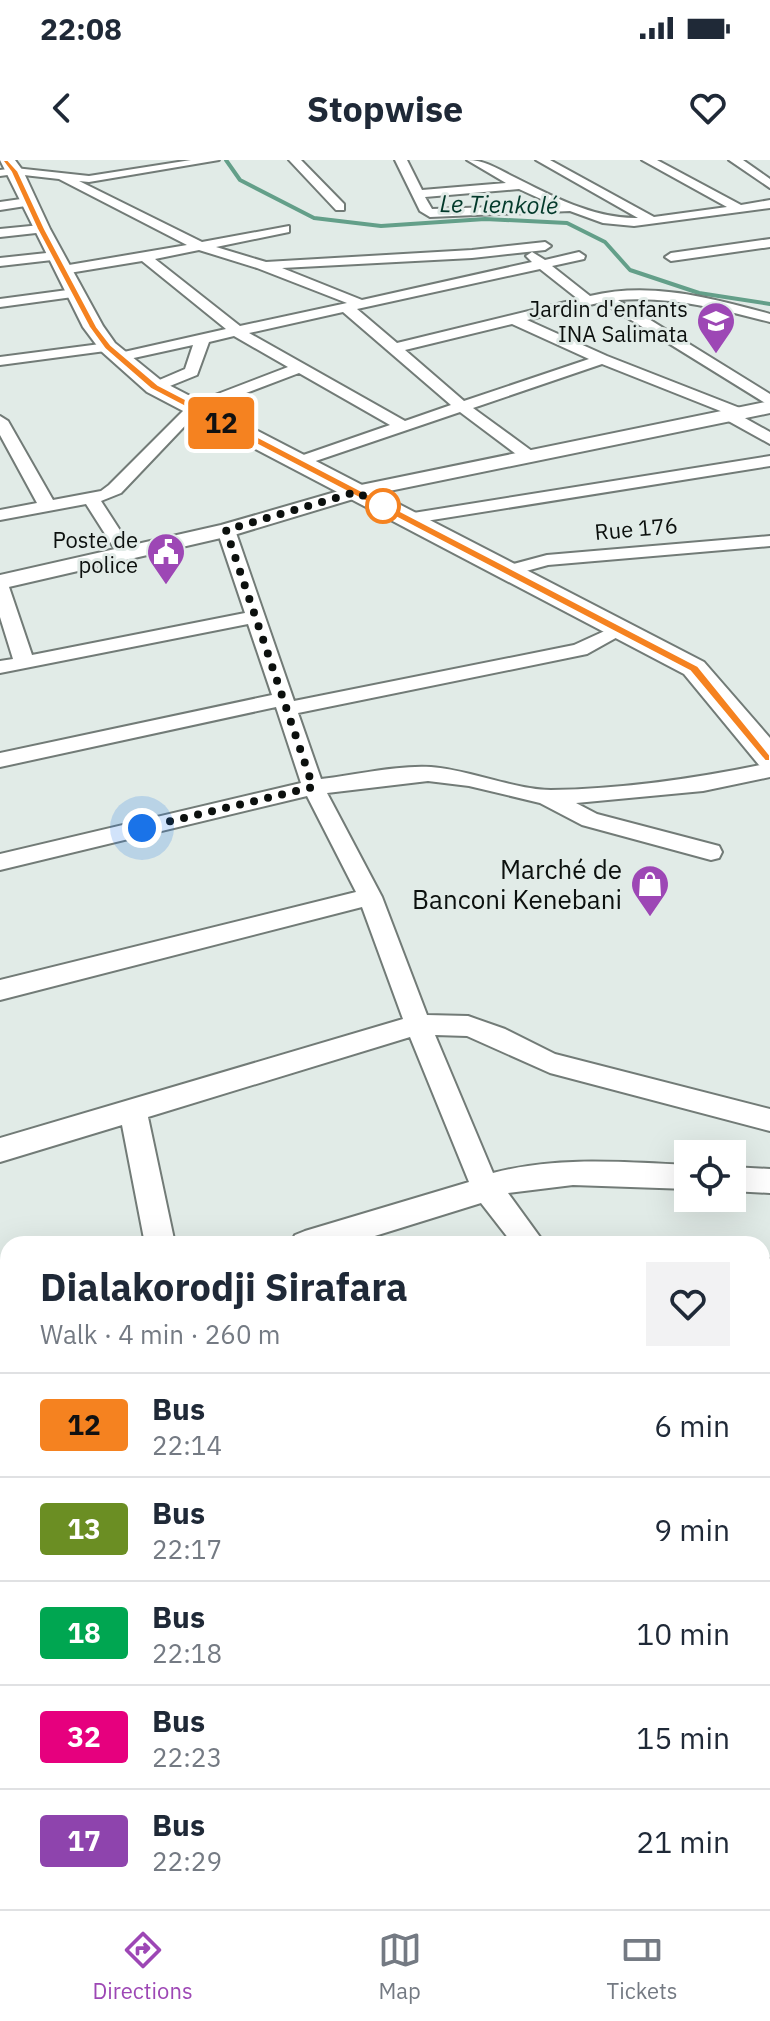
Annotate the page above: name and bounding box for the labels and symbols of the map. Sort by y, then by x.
water label: Le Tienkolé [439,187,559,221]
place label: Jardin d'enfants INA Salimata [529,294,688,348]
school or university icon: Jardin d'enfants INA Salimata [695,300,737,355]
line badge: 12 [185,397,257,449]
unlabelled marker [366,489,400,523]
street label: Rue 176 [593,510,679,546]
place label: Poste de police [52,525,138,579]
public building icon: Poste de police [145,531,187,586]
your location [122,808,162,848]
place label: Marché de Banconi Kenebani [412,852,622,916]
shop icon: Marché de Banconi Kenebani [629,863,671,918]

